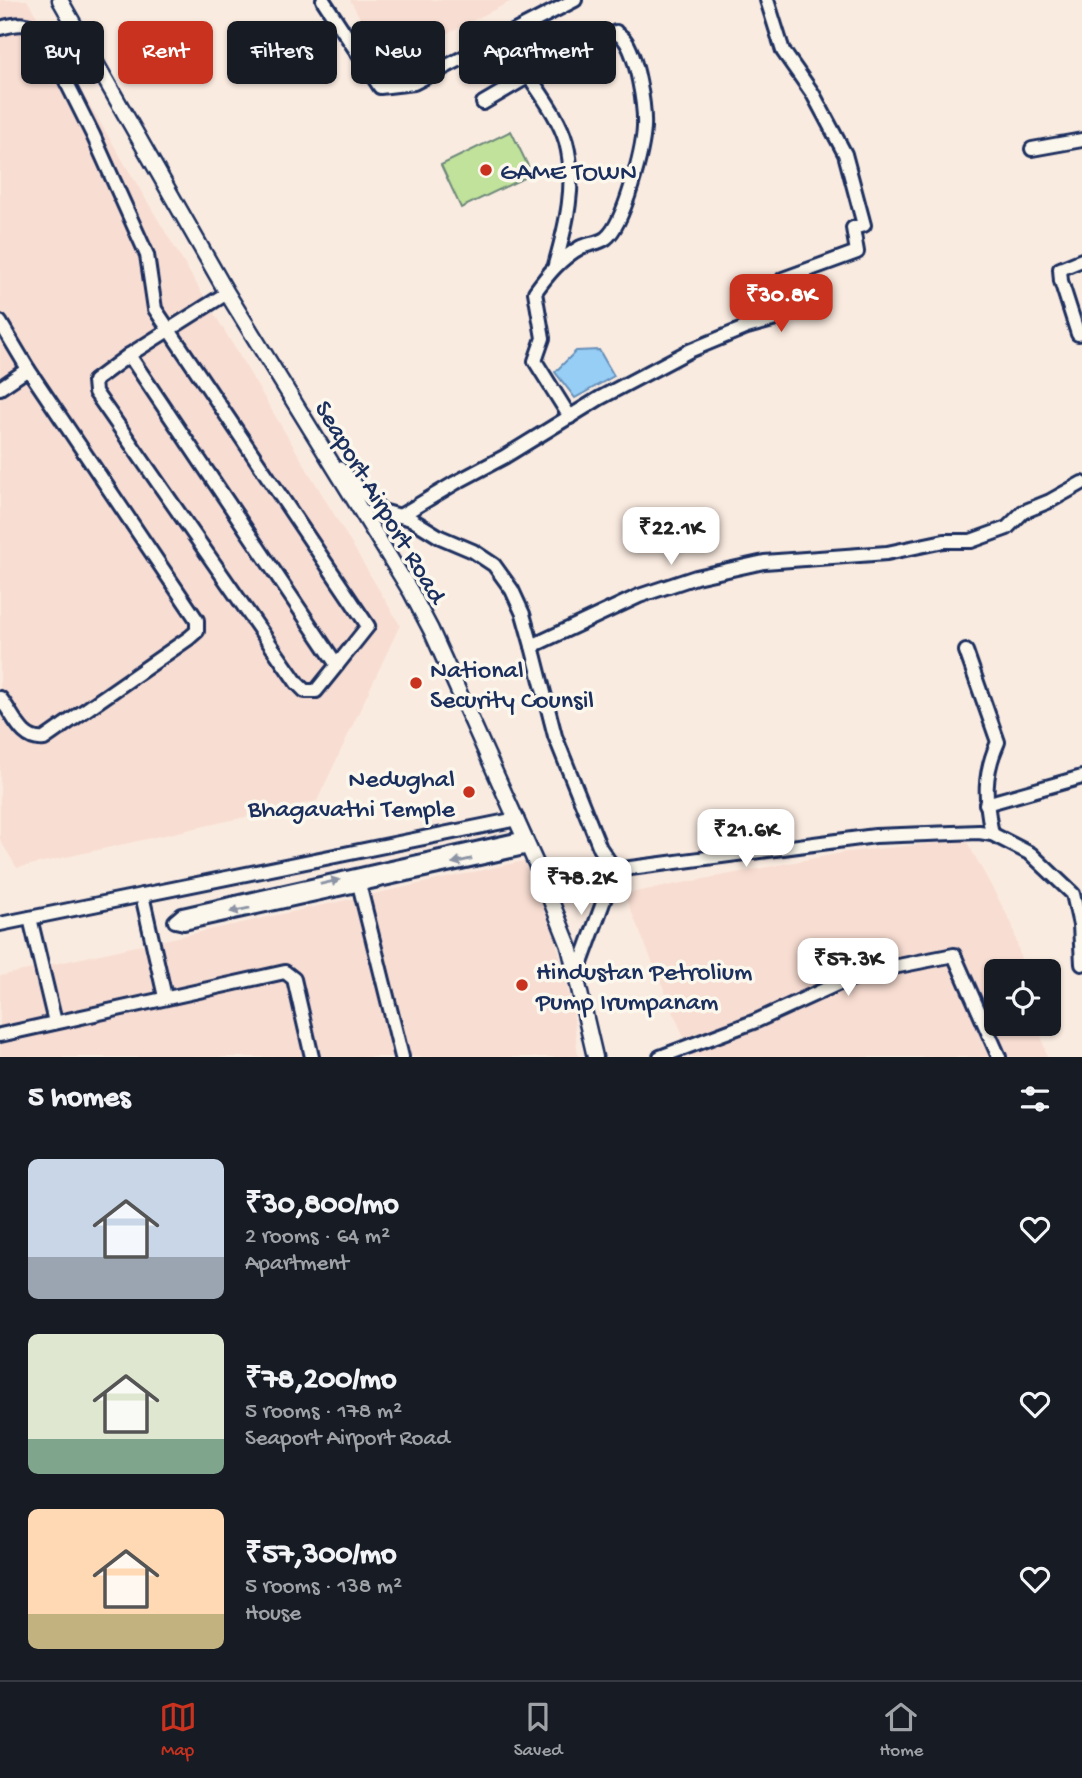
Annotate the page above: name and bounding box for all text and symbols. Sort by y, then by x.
chip: Buy [21,21,104,84]
chip: Rent [118,21,213,84]
chip: Filters [227,21,337,84]
chip: New [351,21,445,84]
chip: Apartment [459,21,616,84]
place label: GAME TOWN [500,159,637,190]
marker: GAME TOWN [478,162,494,178]
pin: ₹30.8K [724,274,838,334]
text: ₹30.8K [746,283,816,310]
street label: Seaport Airport Road [305,396,452,612]
pin: ₹22.1K [614,508,728,567]
text: ₹22.1K [639,516,703,543]
place label: National Security Counsil [430,657,594,718]
marker: National Security Counsil [408,675,424,691]
place label: Nedughal Bhagavathi Temple [247,766,456,827]
marker: Nedughal Bhagavathi Temple [461,784,477,800]
pin: ₹21.6K [689,810,803,869]
text: ₹21.6K [713,818,779,845]
one-way arrow [451,856,473,867]
pin: ₹78.2K [524,858,638,917]
text: ₹78.2K [547,866,615,893]
one-way arrow [319,876,341,887]
one-way arrow [229,905,251,916]
pin: ₹57.3K [791,939,905,998]
text: ₹57.3K [813,947,883,974]
place label: Hindustan Petrolium Pump Irumpanam [535,959,753,1020]
map controls [984,959,1061,1036]
button: locate [984,959,1061,1036]
marker: Hindustan Petrolium Pump Irumpanam [514,977,530,993]
icon: filters [1016,1080,1054,1118]
text: 5 homes [28,1082,130,1117]
icon: home [84,1187,168,1271]
text: ₹30,800/mo [245,1189,399,1224]
icon: heart [1016,1210,1054,1248]
text: 2 rooms · 64 m² [245,1224,390,1251]
text: Apartment [245,1251,349,1278]
icon: home [84,1362,168,1446]
text: ₹78,200/mo [245,1364,396,1399]
icon: heart [1016,1385,1054,1423]
text: 5 rooms · 178 m² [245,1399,402,1426]
text: Seaport Airport Road [245,1426,450,1453]
icon: home [84,1537,168,1621]
text: ₹57,300/mo [245,1539,397,1574]
icon: heart [1016,1560,1054,1598]
text: 5 rooms · 138 m² [245,1574,402,1601]
text: House [245,1601,301,1628]
tab: Map [159,1698,197,1763]
tab: Saved [514,1698,562,1763]
tab: Home [879,1698,923,1763]

